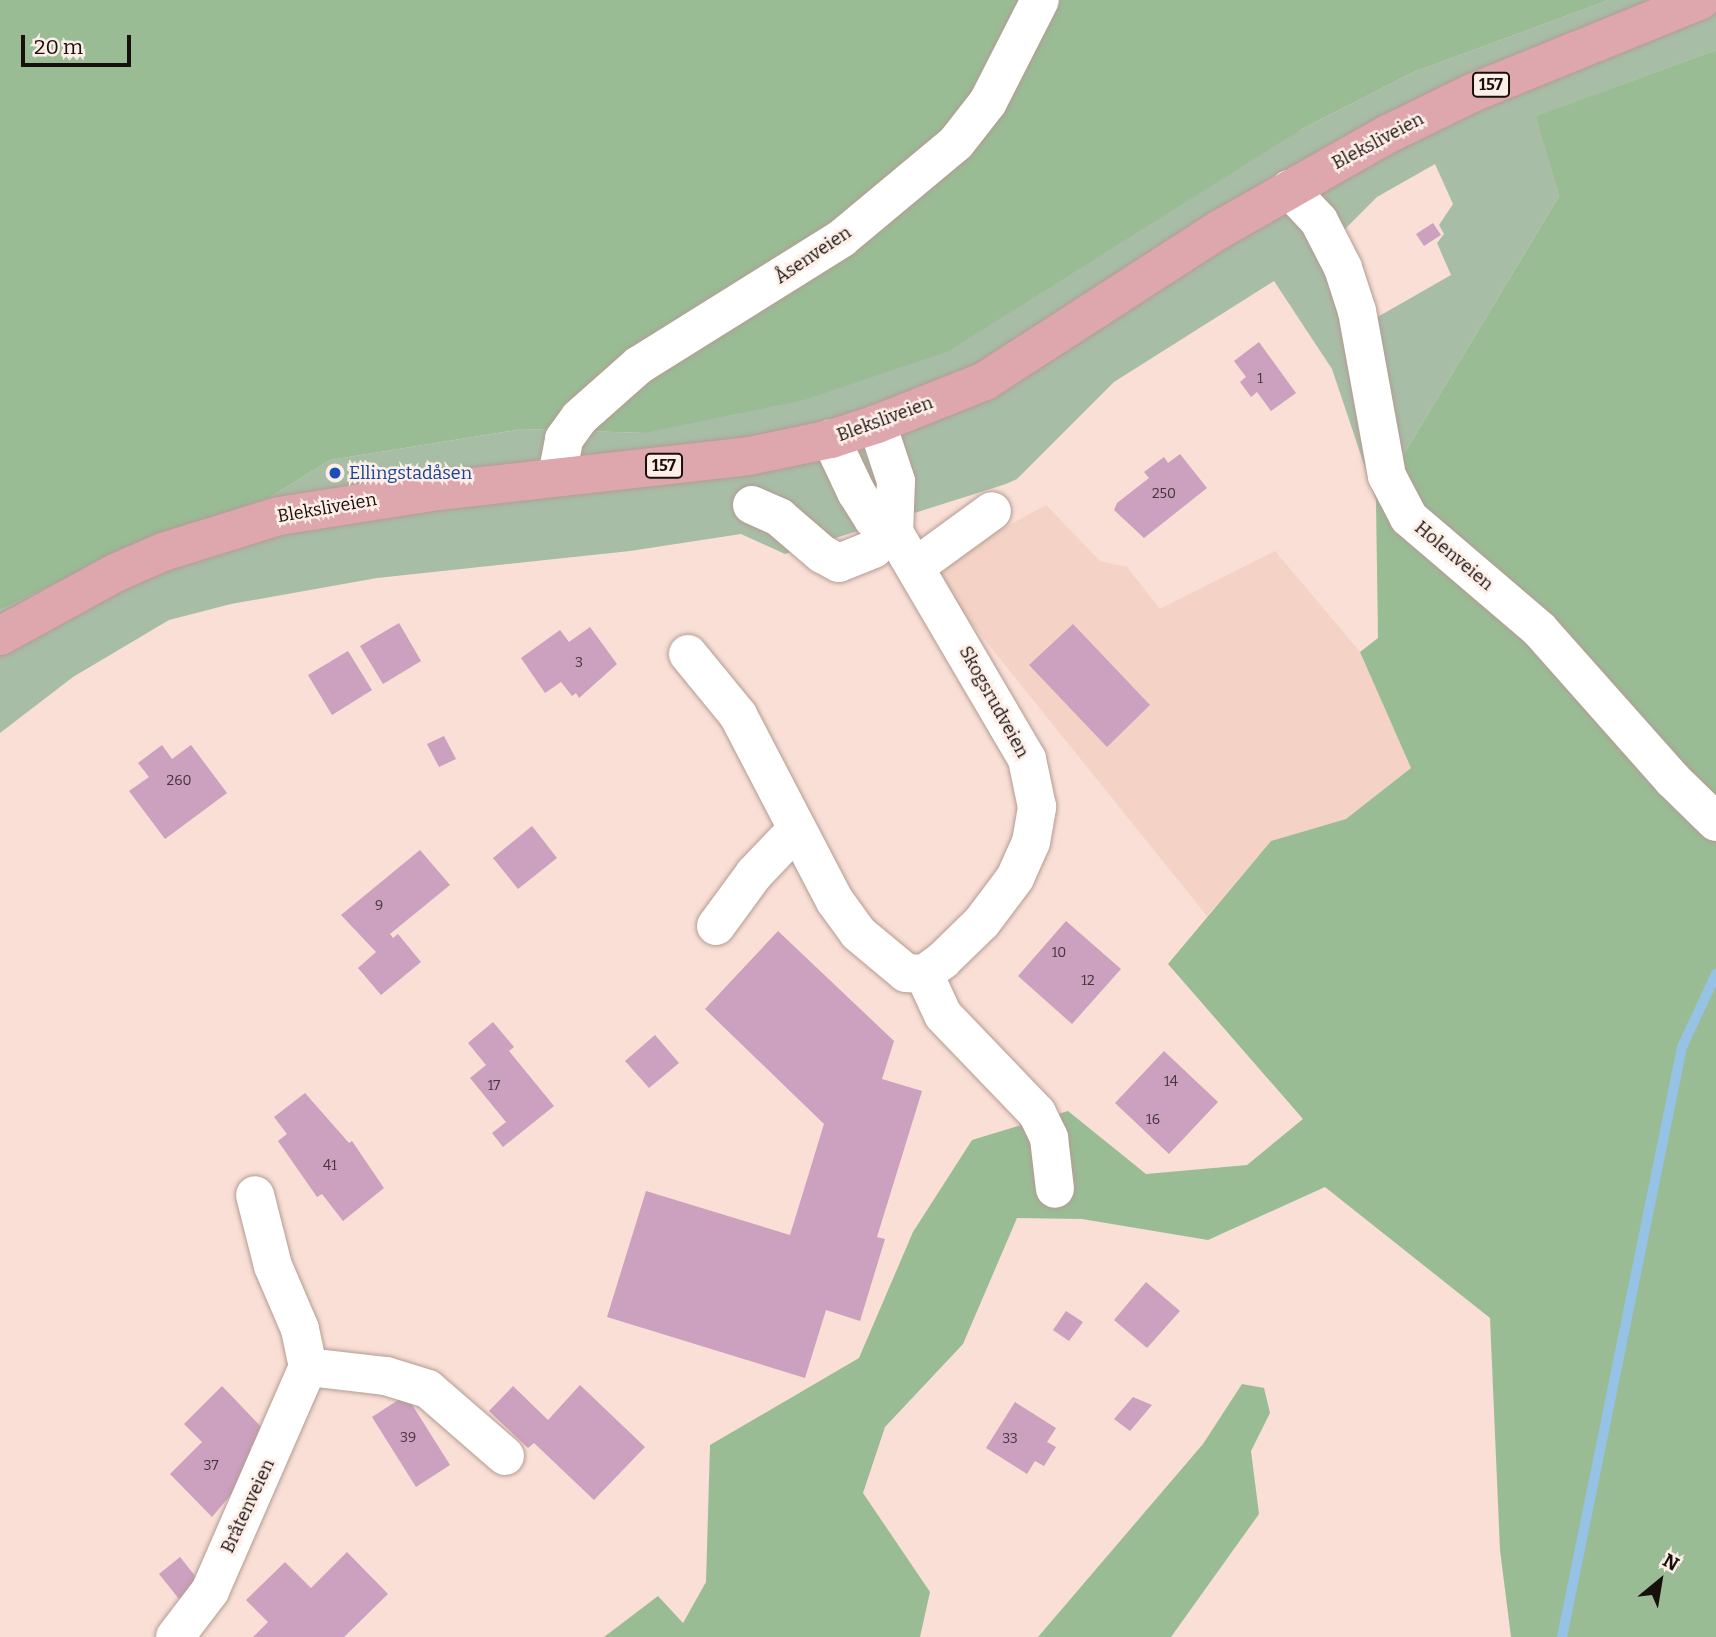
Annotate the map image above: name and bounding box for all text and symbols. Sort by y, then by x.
scale bar [24,21,135,65]
text: 20 m [34,34,83,60]
road number: 157 [1472,72,1510,97]
street label: Bleksliveien [1329,108,1427,174]
street label: Åsenveien [771,222,855,288]
house number: 1 [1257,371,1263,387]
street label: Bleksliveien [834,392,936,446]
road number: 157 [645,453,683,478]
place label: Ellingstadåsen [349,462,472,484]
marker: Ellingstadåsen [327,465,343,481]
house number: 250 [1152,486,1176,502]
street label: Bleksliveien [276,489,378,527]
street label: Holenveien [1410,517,1498,595]
street label: Skogsrudveien [954,642,1034,762]
house number: 3 [575,655,583,671]
house number: 260 [167,773,191,789]
house number: 9 [375,898,383,914]
house number: 10 [1052,945,1066,961]
house number: 12 [1081,973,1095,989]
house number: 14 [1164,1074,1178,1090]
house number: 17 [488,1078,500,1094]
house number: 16 [1146,1112,1160,1128]
house number: 41 [323,1158,337,1174]
house number: 39 [400,1430,416,1446]
house number: 33 [1002,1431,1018,1447]
street label: Bråtenveien [217,1456,279,1556]
house number: 37 [203,1458,219,1474]
north arrow [1625,1546,1695,1616]
text: N [1659,1549,1683,1576]

